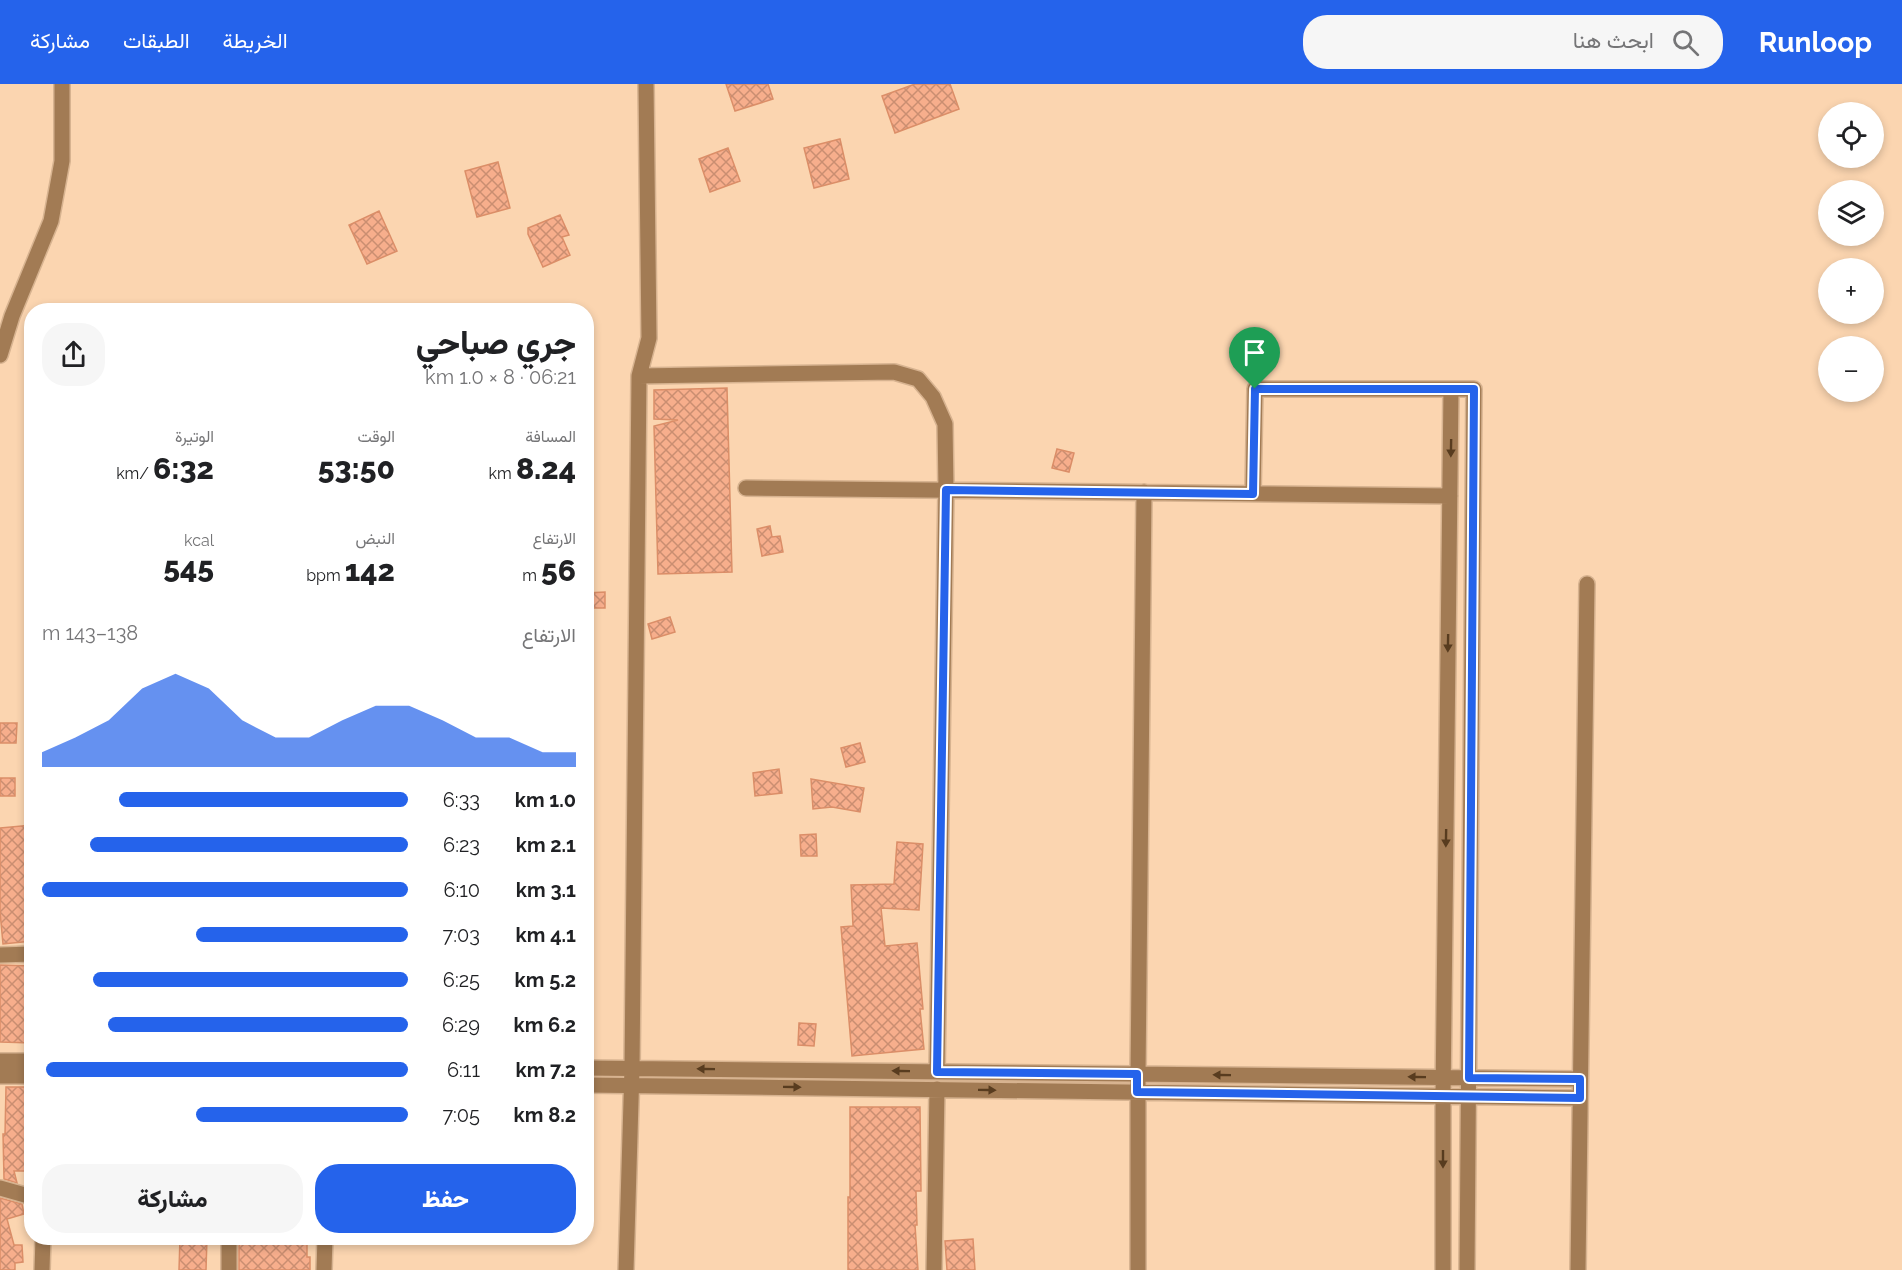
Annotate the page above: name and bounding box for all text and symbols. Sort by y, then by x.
search box [1303,15,1723,69]
icon: search [1669,26,1702,59]
text: Runloop [1759,26,1872,59]
text: ابحث هنا [1573,27,1654,53]
text: مشاركة [30,28,90,53]
text: الطبقات [123,28,190,53]
text: الخريطة [223,28,288,53]
map controls [1818,102,1884,402]
button: locate [1818,102,1884,168]
button: layers [1818,180,1884,246]
button: + [1818,258,1884,324]
button: share [42,323,105,386]
text: جري صباحي [416,323,576,362]
pin [1229,327,1280,389]
icon: arrive [1238,336,1271,369]
button: − [1818,336,1884,402]
text: 06:21 · 8 × 1.0 km [425,365,576,389]
text: الوتيرة [175,427,214,446]
text: الوقت [357,427,395,446]
text: المسافة [525,427,576,446]
one-way arrow [1446,438,1455,457]
text: 6:32 [153,451,214,486]
text: 53:50 [318,451,395,486]
text: 8.24 [516,451,576,486]
text: /km [116,464,153,483]
text: km [489,464,516,483]
text: النبض [355,529,395,548]
text: الارتفاع [533,529,576,548]
text: kcal [184,531,214,550]
text: 545 [163,550,214,585]
text: 142 [345,553,395,588]
text: 56 [541,553,576,588]
text: bpm [306,566,345,585]
text: m [522,566,541,585]
text: 138–143 m [42,621,138,645]
text: الارتفاع [522,623,576,647]
one-way arrow [1443,633,1453,652]
text: 6:33 [443,788,480,812]
text: 1.0 km [515,788,576,812]
one-way arrow [1441,828,1451,847]
text: 6:23 [443,833,480,857]
text: 2.1 km [516,833,576,857]
text: 6:10 [443,878,480,902]
text: 3.1 km [516,878,576,902]
text: 7:03 [443,923,480,947]
text: 4.1 km [516,923,576,947]
text: 6:25 [443,968,480,992]
text: 5.2 km [515,968,576,992]
text: 6:29 [442,1013,480,1037]
text: 6.2 km [513,1013,576,1037]
text: 6:11 [447,1058,480,1082]
text: 7.2 km [516,1058,576,1082]
one-way arrow [696,1064,715,1074]
one-way arrow [891,1066,910,1076]
one-way arrow [1212,1070,1231,1080]
one-way arrow [1407,1073,1426,1082]
one-way arrow [782,1083,801,1092]
one-way arrow [977,1085,996,1095]
text: 7:05 [442,1103,480,1127]
text: 8.2 km [514,1103,576,1127]
one-way arrow [1438,1149,1448,1168]
button: مشاركة [42,1164,303,1233]
button: حفظ [315,1164,576,1233]

